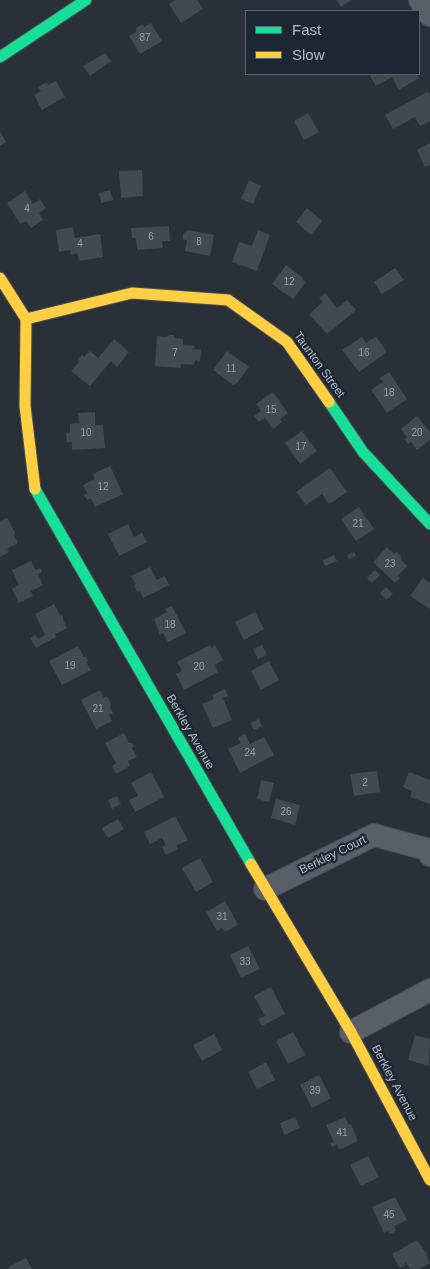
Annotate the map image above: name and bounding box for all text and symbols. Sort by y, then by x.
legend [245,10,420,75]
text: Fast [292,21,321,38]
house number: 87 [139,32,151,44]
text: Slow [292,46,325,63]
house number: 4 [24,203,30,215]
house number: 6 [148,231,154,243]
house number: 8 [196,236,202,248]
house number: 4 [77,238,83,250]
house number: 12 [283,276,295,288]
street label: Taunton Street [290,329,348,401]
house number: 7 [172,347,178,359]
house number: 16 [358,347,370,359]
house number: 11 [226,363,236,375]
house number: 18 [383,387,395,399]
house number: 15 [265,404,277,416]
house number: 10 [80,427,92,439]
house number: 20 [411,427,423,439]
house number: 17 [295,441,307,453]
house number: 12 [97,481,109,493]
house number: 21 [352,518,364,530]
house number: 23 [384,558,396,570]
house number: 18 [164,619,176,631]
house number: 19 [64,660,76,672]
house number: 20 [193,661,205,673]
street label: Berkley Avenue [163,692,217,772]
house number: 21 [92,703,104,715]
house number: 24 [244,747,256,759]
house number: 2 [362,777,368,789]
house number: 26 [280,806,292,818]
street label: Berkley Court [297,833,369,877]
house number: 31 [216,911,228,923]
house number: 33 [239,956,251,968]
street label: Berkley Avenue [368,1043,420,1123]
house number: 39 [309,1085,321,1097]
house number: 41 [336,1127,348,1139]
house number: 45 [383,1209,395,1221]

